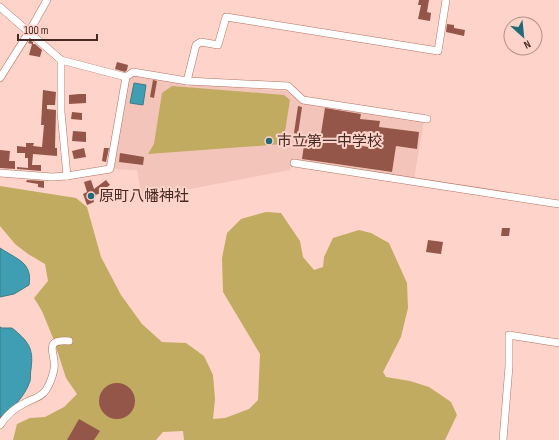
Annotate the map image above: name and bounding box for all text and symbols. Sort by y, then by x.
scale bar [18,16,97,42]
north arrow [503,16,543,56]
text: 100 m [24,23,49,38]
text: N [522,37,533,52]
place label: 市立第一中学校 [277,132,382,151]
marker: 市立第一中学校 [264,136,274,146]
place label: 原町八幡神社 [99,187,189,206]
marker: 原町八幡神社 [86,191,96,201]

